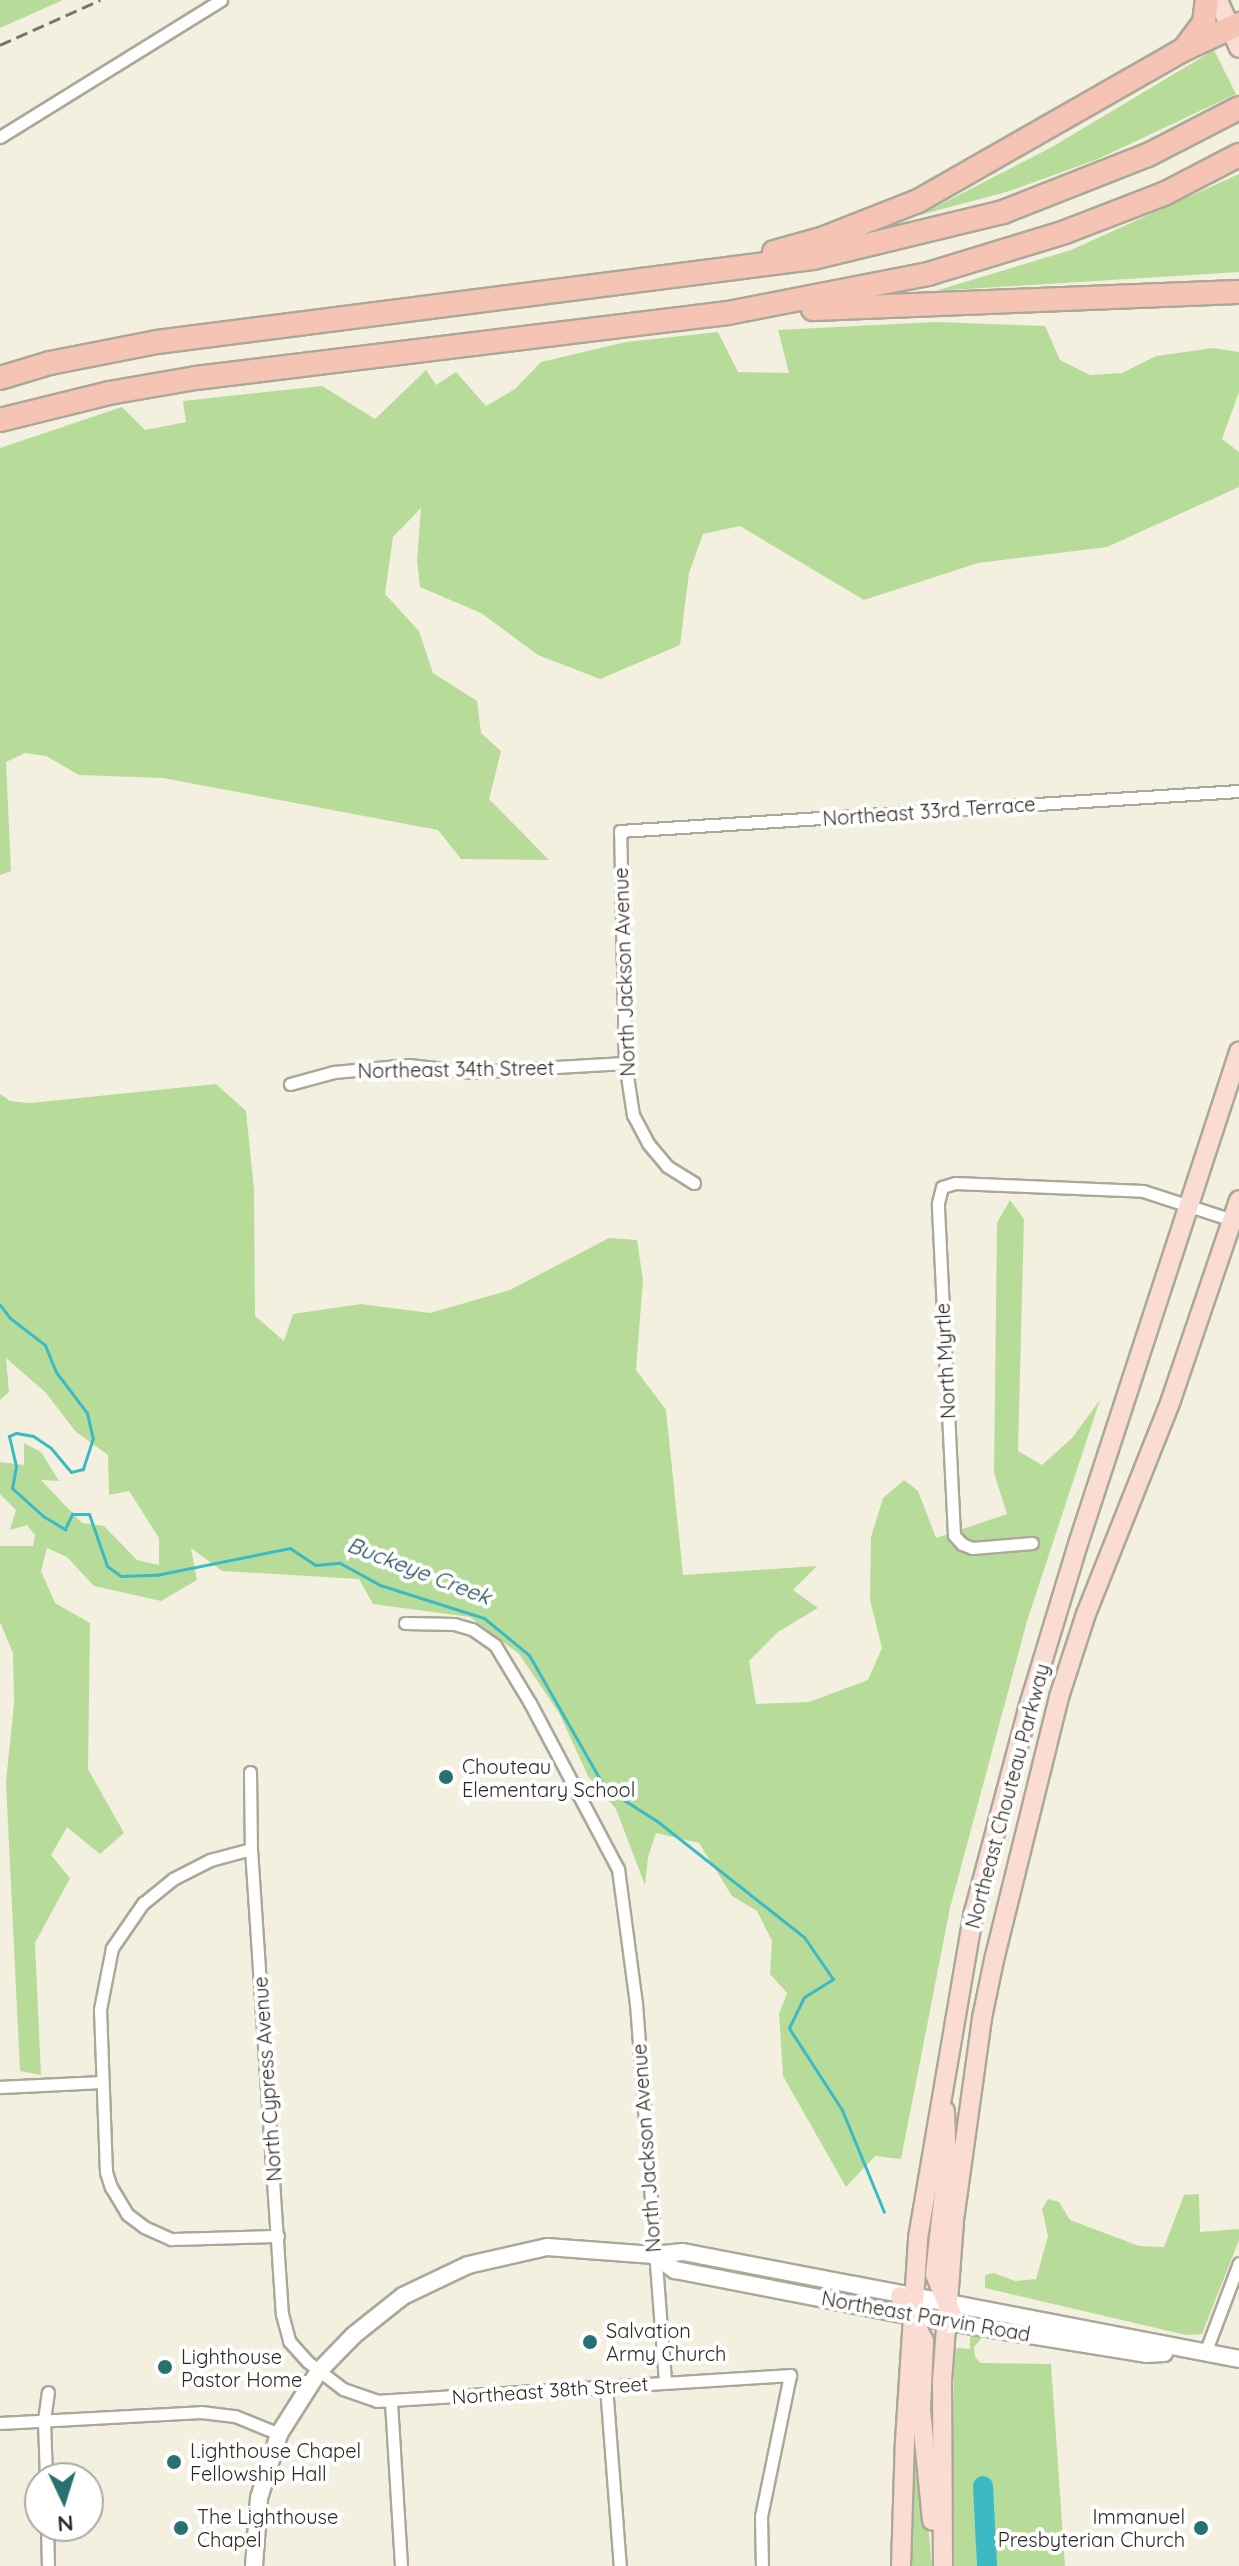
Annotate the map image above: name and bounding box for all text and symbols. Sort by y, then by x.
street label: Northeast 33rd Terrace [822,792,1036,830]
street label: North Jackson Avenue [608,867,640,1077]
street label: Northeast 34th Street [357,1055,555,1083]
street label: North Myrtle [930,1302,960,1420]
water label: Buckeye Creek [343,1532,495,1610]
street label: Northeast Chouteau Parkway [960,1661,1054,1931]
place label: Chouteau Elementary School [462,1754,635,1801]
marker: Chouteau Elementary School [437,1768,455,1786]
street label: North Cypress Avenue [248,1976,286,2182]
street label: North Jackson Avenue [627,2043,665,2253]
street label: Northeast Parvin Road [820,2286,1032,2346]
place label: Salvation Army Church [606,2318,726,2365]
marker: Salvation Army Church [581,2333,599,2351]
place label: Lighthouse Pastor Home [181,2344,302,2391]
marker: Lighthouse Pastor Home [156,2358,174,2376]
street label: Northeast 38th Street [451,2371,649,2409]
place label: Lighthouse Chapel Fellowship Hall [190,2438,361,2485]
marker: Lighthouse Chapel Fellowship Hall [165,2453,183,2471]
north arrow [24,2462,104,2542]
place label: The Lighthouse Chapel [197,2504,338,2551]
place label: Immanuel Presbyterian Church [998,2504,1185,2551]
text: N [56,2509,75,2538]
marker: The Lighthouse Chapel [172,2519,190,2537]
marker: Immanuel Presbyterian Church [1192,2519,1210,2537]

